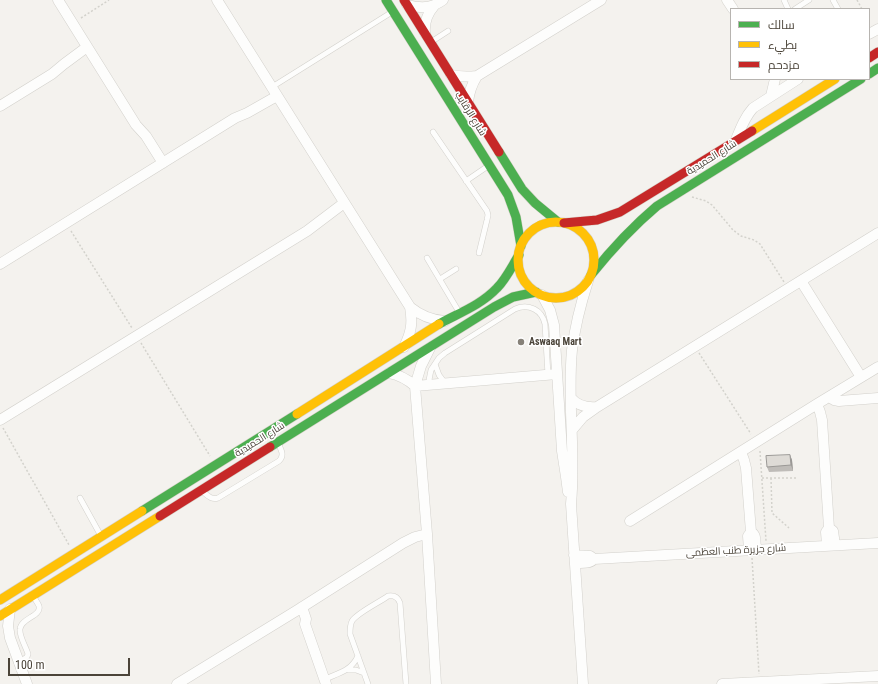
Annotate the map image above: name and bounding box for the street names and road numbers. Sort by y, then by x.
street label: شارع الرقايب [452,90,488,138]
street label: شارع الحميدية [685,138,739,178]
street label: شارع الحميدية [233,420,287,460]
street label: شارع جزيرة طنب العظمى [685,542,787,560]

